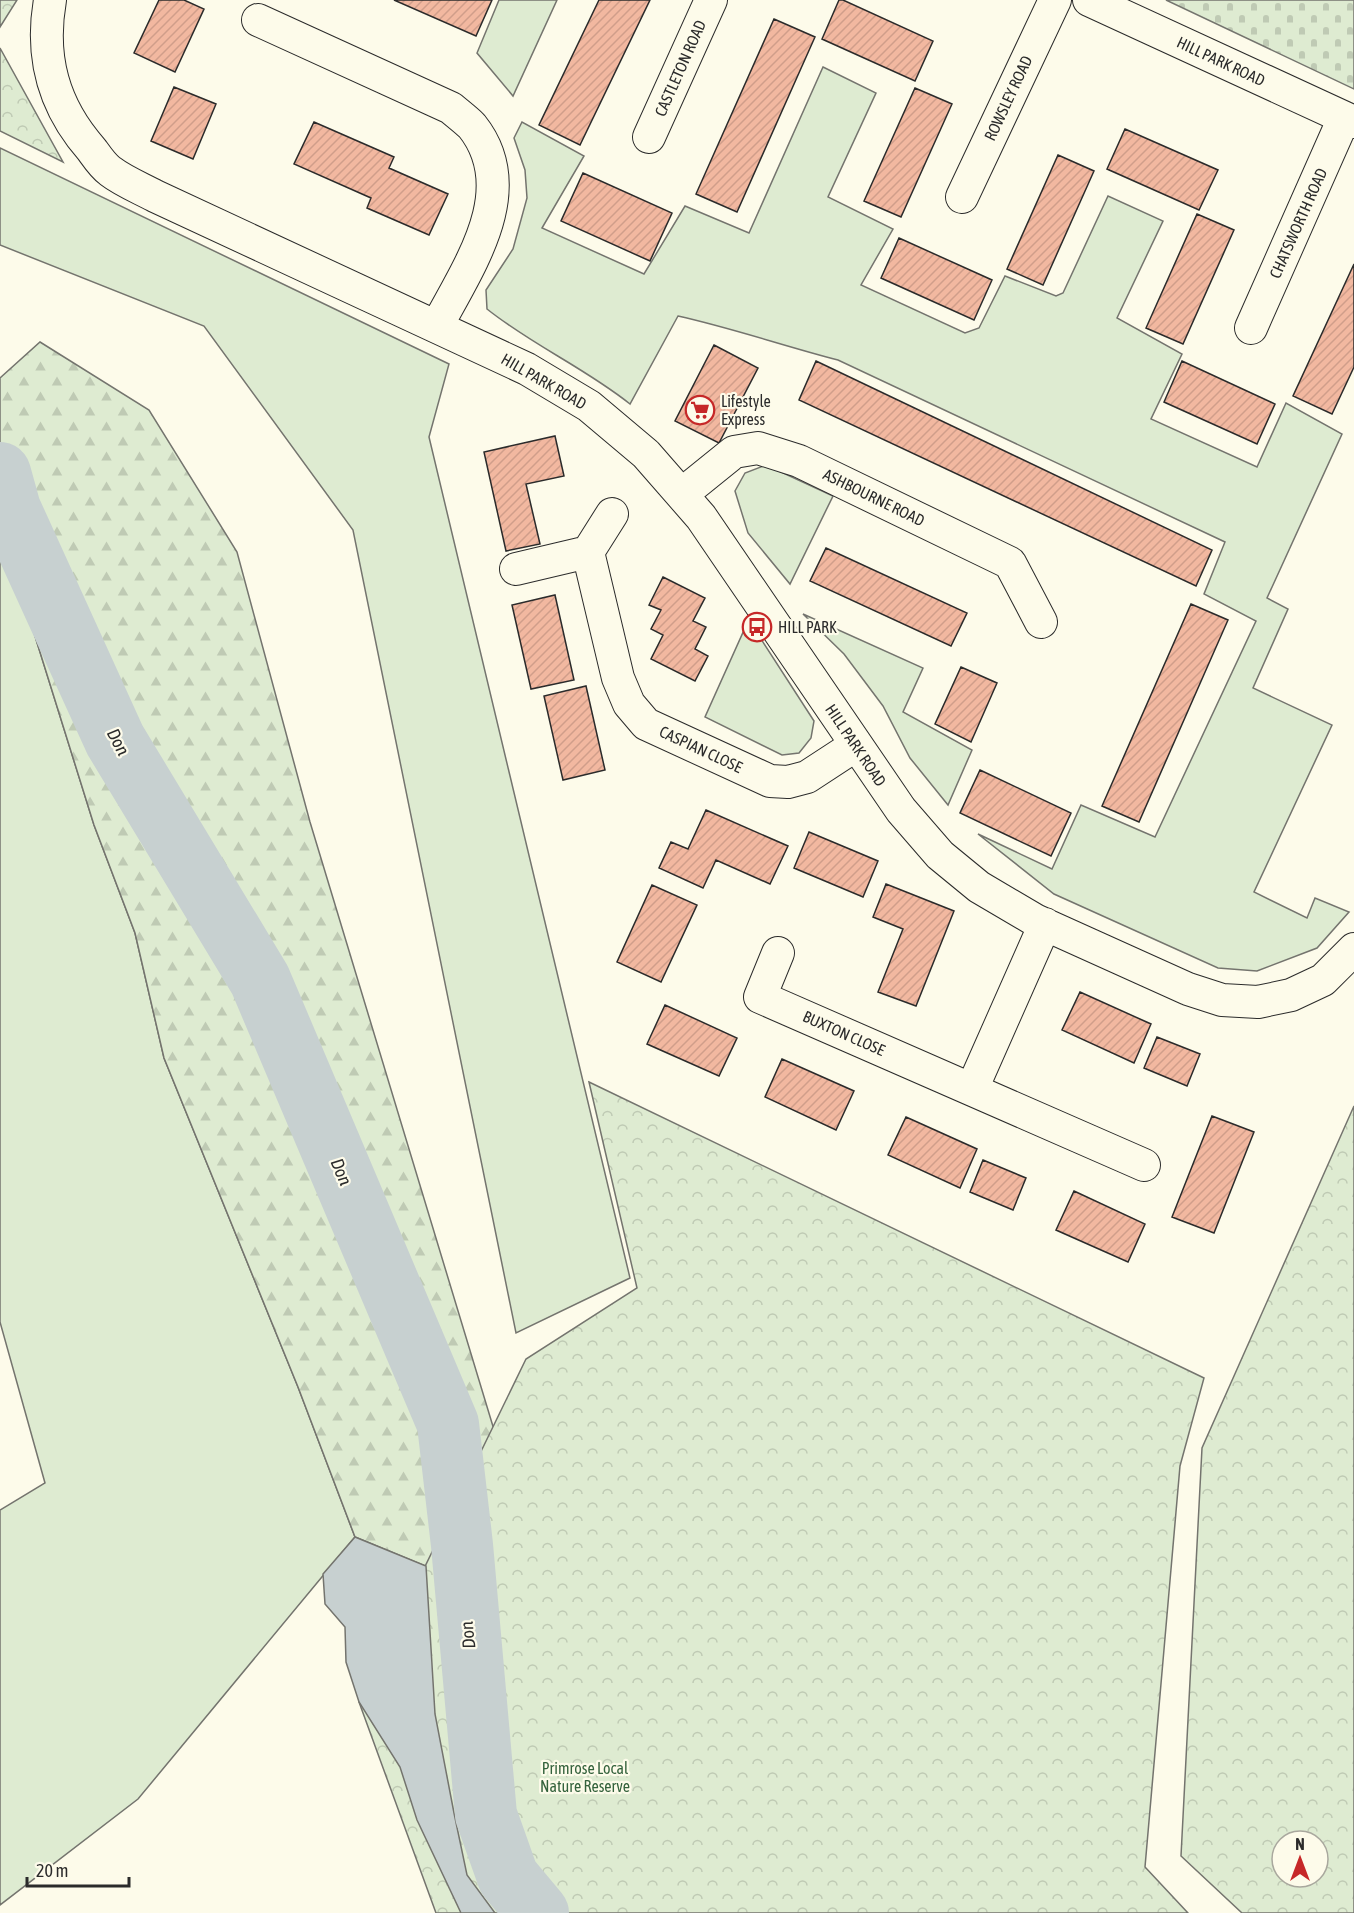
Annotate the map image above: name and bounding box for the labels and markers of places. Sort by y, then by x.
place label: Lifestyle Express [721,392,771,429]
supermarket icon: Lifestyle Express [684,394,716,426]
bus stop icon: HILL PARK [741,611,773,643]
place label: HILL PARK [778,618,837,636]

